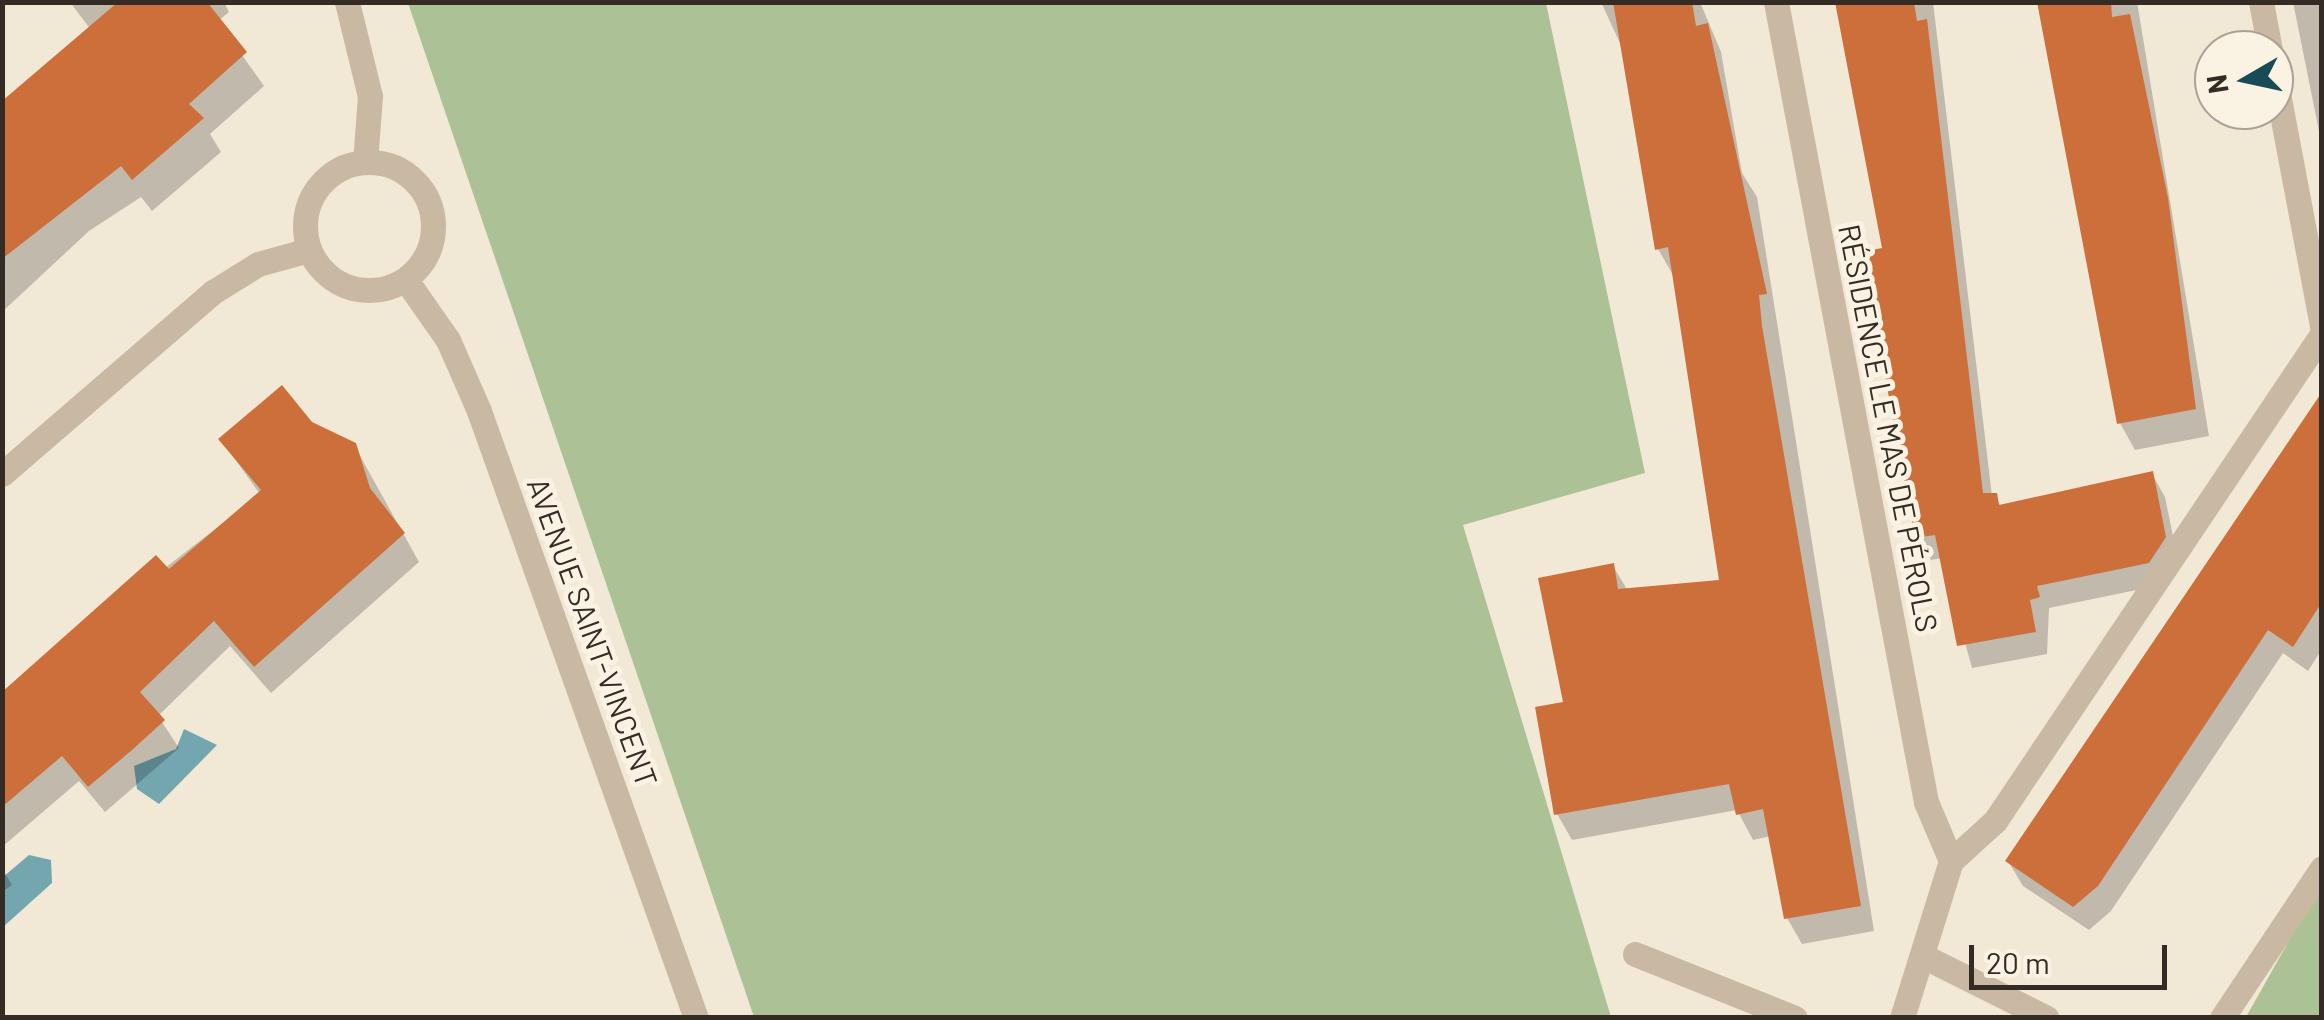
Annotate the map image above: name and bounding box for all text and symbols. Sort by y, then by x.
north arrow [2194,30,2294,130]
text: N [2198,73,2235,96]
street label: RÉSIDENCE LE MAS DE PÉROLS [1832,221,1946,635]
street label: AVENUE SAINT-VINCENT [520,473,666,791]
scale bar [1974,925,2172,987]
text: 20 m [1986,944,2050,980]

